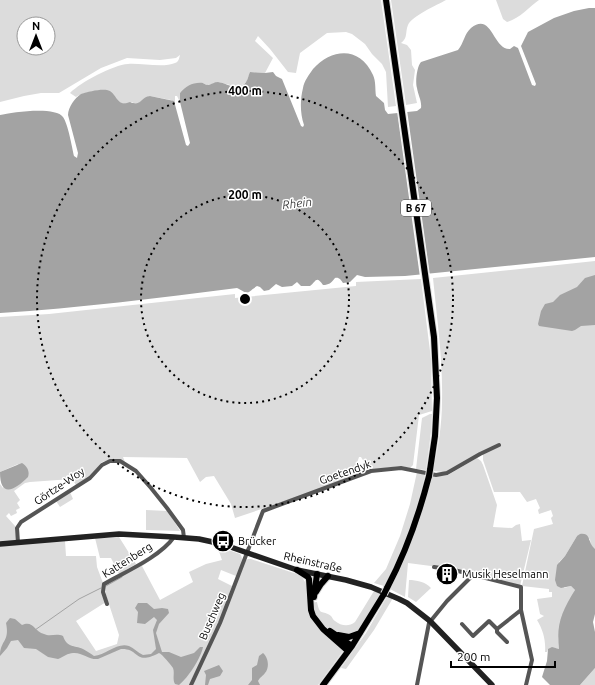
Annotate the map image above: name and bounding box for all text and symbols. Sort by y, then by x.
north arrow [16,16,56,56]
text: N [32,20,40,32]
text: 400 m [228,84,262,97]
text: 200 m [228,188,262,201]
water label: Rhein [281,195,313,211]
road number: B 67 [401,200,431,216]
centre of rings [238,292,252,306]
street label: Goetendyk [318,457,373,486]
street label: Görtze-Woy [32,464,87,507]
bus stop icon: Brücker [210,528,236,554]
place label: Brücker [238,535,277,547]
street label: Kattenberg [100,540,154,580]
street label: Rheinstraße [283,549,343,575]
building icon: Musik Heselmann [434,561,460,587]
place label: Musik Heselmann [462,568,549,580]
street label: Buschweg [197,590,227,642]
scale bar [451,643,555,669]
text: 200 m [457,650,490,663]

